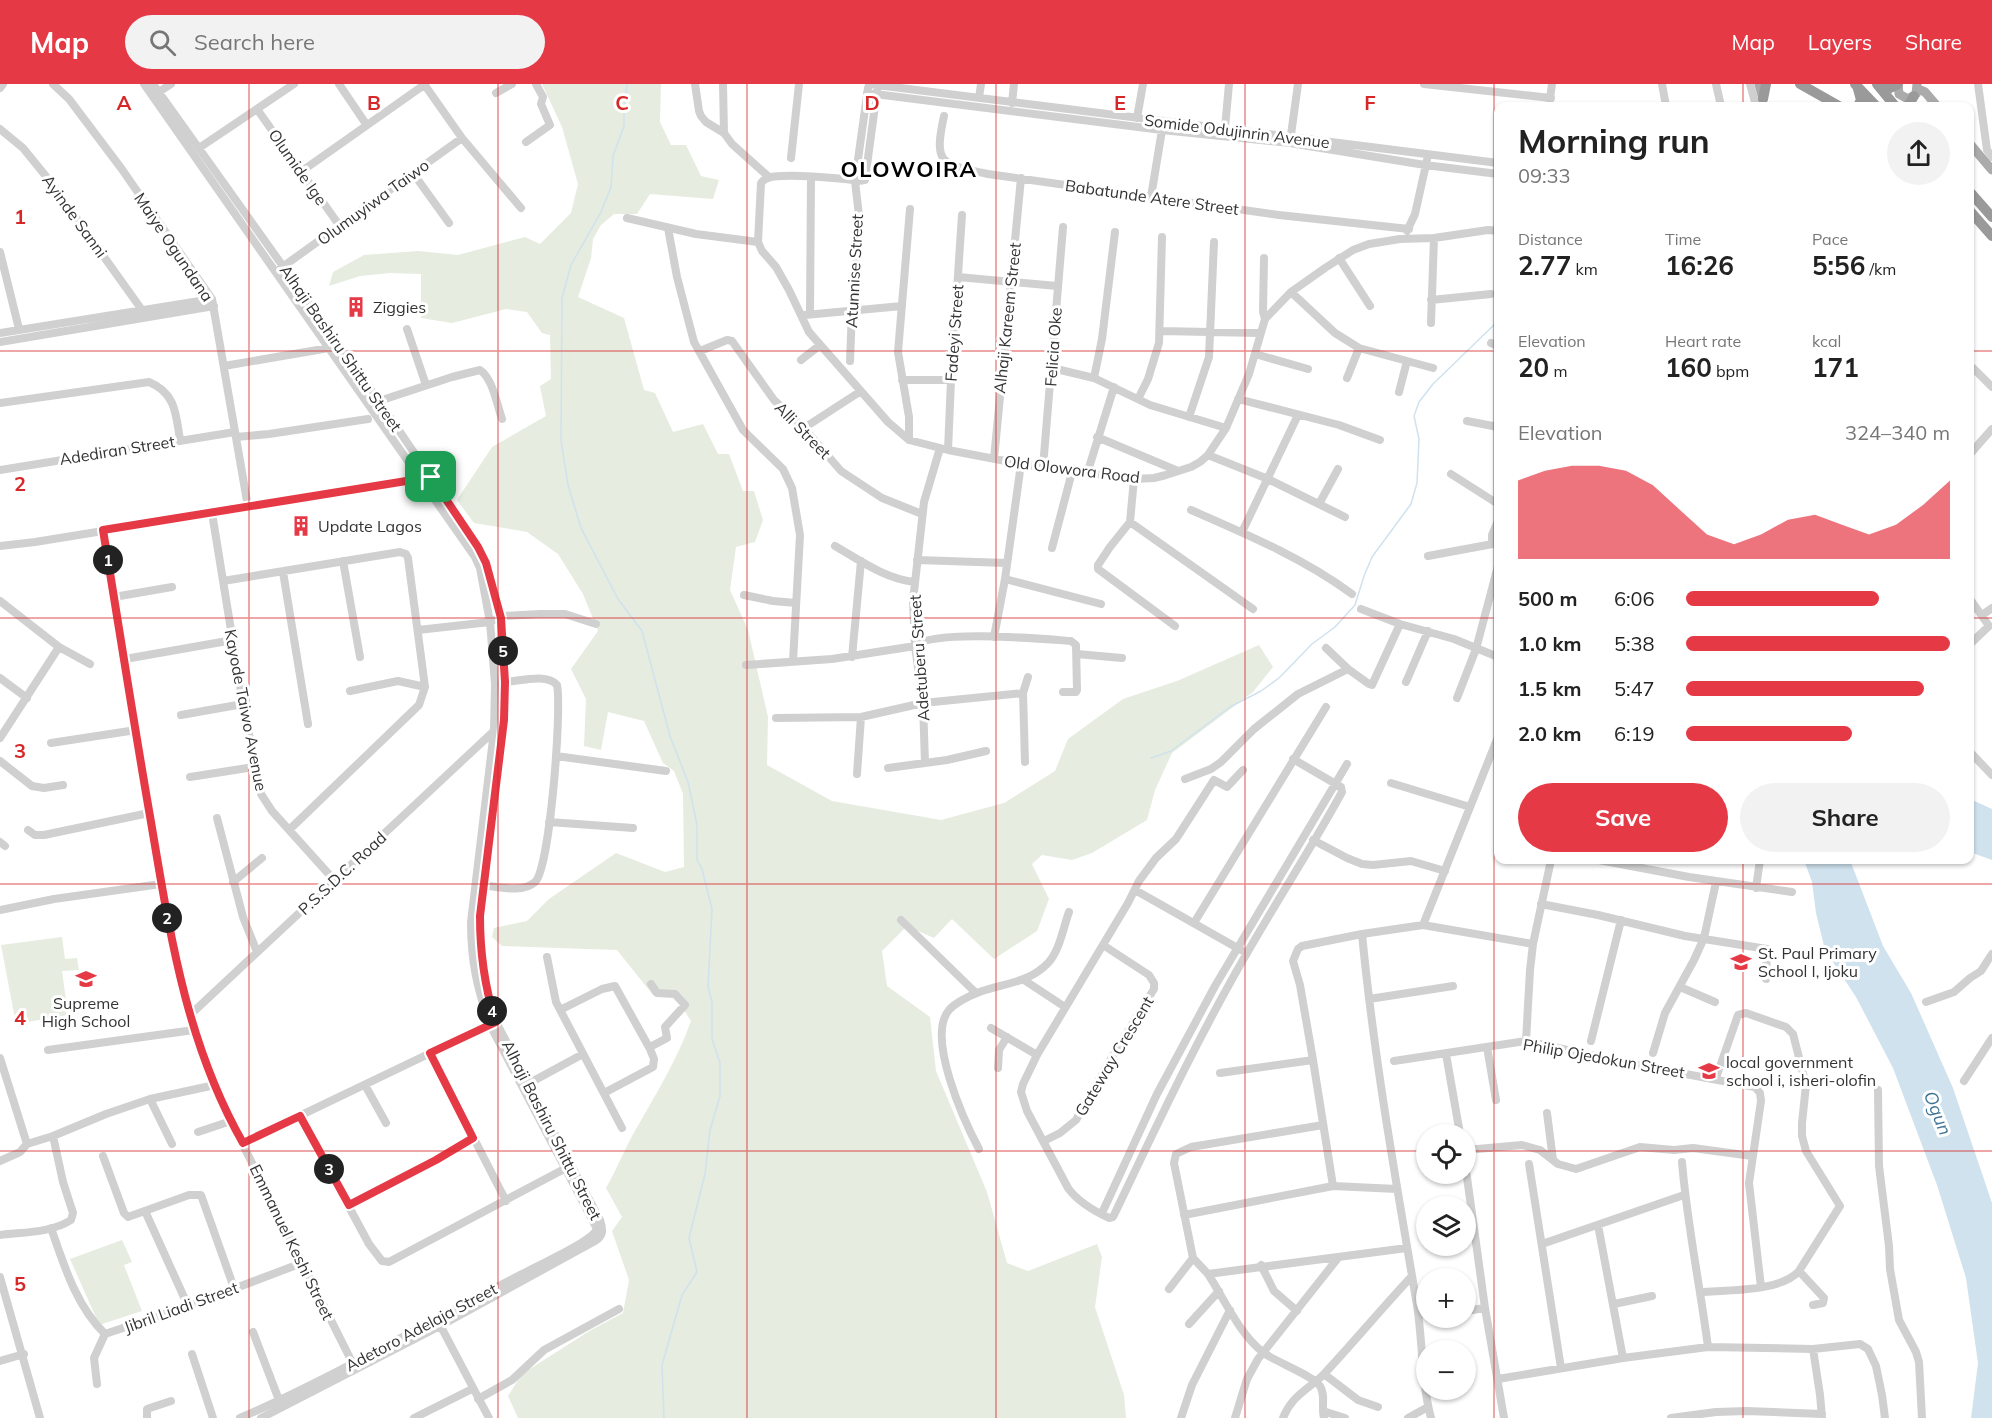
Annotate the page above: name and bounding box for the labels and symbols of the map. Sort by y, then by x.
text: A [117,90,132,115]
text: B [367,90,381,115]
text: C [615,90,629,115]
text: D [864,90,880,115]
text: E [1114,90,1126,115]
text: F [1364,90,1376,115]
street label: Somide Odujinrin Avenue [1143,110,1331,152]
street label: Olumide Ige [265,125,331,209]
street label: Olumuyiwa Taiwo [313,155,433,249]
district label: OLOWOIRA [840,155,978,183]
street label: Ayinde Sanni [38,171,112,261]
street label: Babatunde Atere Street [1064,175,1240,219]
street label: Maiye Ogundana [130,189,218,305]
text: 1 [14,204,26,229]
street label: Atunnise Street [841,213,867,328]
street label: Alhaji Kareem Street [989,241,1025,394]
street label: Alhaji Bashiru Shittu Street [276,261,406,436]
street label: Fadeyi Street [941,283,967,382]
building icon: Ziggies [344,295,368,319]
place label: Ziggies [373,297,426,317]
street label: Felicia Oke [1040,307,1066,387]
street label: Alli Street [771,397,835,463]
street label: Adediran Street [58,431,176,469]
pin [405,451,456,502]
street label: Old Olowora Road [1003,451,1141,487]
text: 2 [14,471,26,496]
building icon: Update Lagos [289,514,313,538]
place label: Update Lagos [318,516,422,536]
pin: 1 [93,545,123,575]
street label: Adetuberu Street [905,594,933,722]
street label: Kayode Taiwo Avenue [221,627,271,793]
pin: 5 [488,636,518,666]
text: 3 [14,738,26,763]
street label: P.S.S.D.C. Road [294,827,390,919]
pin: 2 [152,903,182,933]
place label: St. Paul Primary School I, Ijoku [1758,943,1877,981]
school or university icon: St. Paul Primary School I, Ijoku [1729,950,1753,974]
school or university icon: Supreme High School [74,967,98,991]
street label: Gateway Crescent [1070,992,1158,1119]
place label: Supreme High School [42,993,130,1031]
pin: 4 [477,996,507,1026]
text: 4 [14,1005,26,1030]
street label: Philip Ojedokun Street [1522,1034,1687,1082]
street label: Alhaji Bashiru Shittu Street [498,1037,606,1224]
place label: local government school i, isheri-olofin [1726,1052,1876,1090]
school or university icon: local government school i, isheri-olofin [1697,1059,1721,1083]
water label: Ogun [1919,1088,1957,1138]
pin: 3 [314,1154,344,1184]
street label: Emmanuel Keshi Street [246,1161,339,1323]
text: 5 [14,1271,26,1296]
street label: Jibril Liadi Street [121,1277,241,1337]
street label: Adetoro Adelaja Street [342,1278,501,1375]

